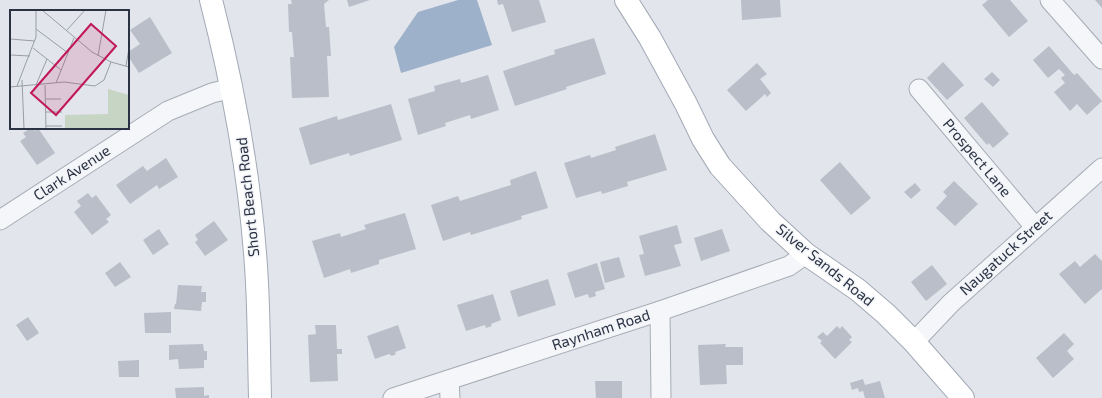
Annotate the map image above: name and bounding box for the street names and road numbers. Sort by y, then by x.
street label: Prospect Lane [940,115,1016,200]
street label: Short Beach Road [232,136,262,258]
street label: Clark Avenue [30,141,113,204]
street label: Naugatuck Street [955,206,1055,298]
street label: Silver Sands Road [773,219,878,309]
street label: Raynham Road [549,305,652,353]

